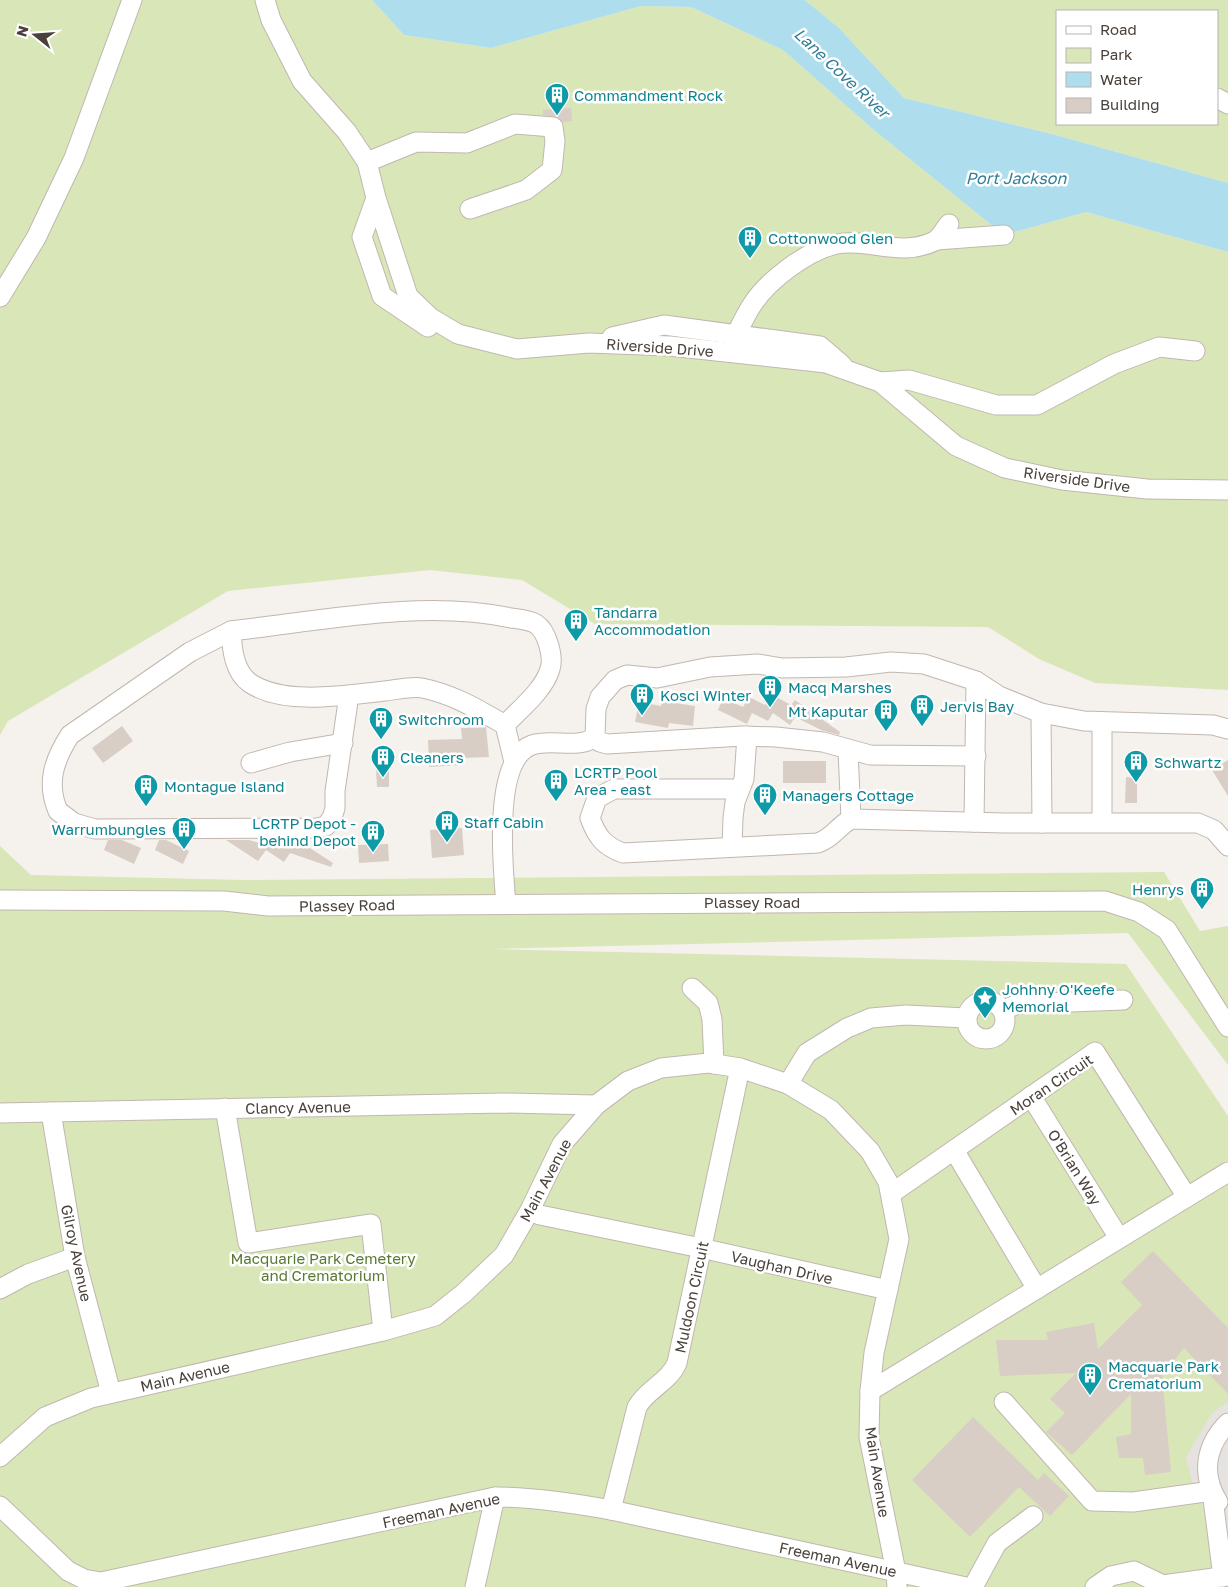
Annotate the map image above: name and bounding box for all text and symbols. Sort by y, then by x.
north arrow [10,10,60,60]
legend [1056,10,1218,125]
text: Road [1100,20,1137,38]
text: N [12,23,32,39]
water label: Lane Cove River [790,24,896,124]
text: Park [1100,45,1133,63]
text: Water [1100,70,1143,88]
building icon: Commandment Rock [544,82,570,116]
place label: Commandment Rock [574,86,724,104]
text: Building [1100,95,1160,113]
water label: Port Jackson [966,168,1067,188]
building icon: Cottonwood Glen [737,225,763,259]
place label: Cottonwood Glen [768,229,893,247]
street label: Riverside Drive [606,334,715,360]
street label: Riverside Drive [1022,463,1132,495]
place label: Tandarra Accommodation [594,603,711,638]
building icon: Tandarra Accommodation [563,608,589,642]
building icon: Macq Marshes [757,674,783,708]
place label: Macq Marshes [788,678,892,696]
building icon: Kosci Winter [629,682,655,716]
place label: Kosci Winter [660,686,751,704]
building icon: Jervis Bay [909,693,935,727]
place label: Jervis Bay [940,697,1015,715]
building icon: Mt Kaputar [873,698,899,732]
place label: Mt Kaputar [788,702,868,720]
building icon: Switchroom [368,706,394,740]
place label: Switchroom [398,710,484,728]
building icon: Cleaners [370,744,396,778]
place label: Cleaners [400,748,464,766]
building icon: Schwartz [1123,749,1149,783]
place label: Schwartz [1154,753,1222,771]
place label: LCRTP Pool Area - east [574,763,658,798]
building icon: LCRTP Pool Area - east [543,768,569,802]
building icon: Montague Island [133,773,159,807]
place label: Montague Island [164,777,285,795]
building icon: Managers Cottage [752,782,778,816]
place label: Managers Cottage [782,786,914,804]
building icon: Staff Cabin [434,809,460,843]
place label: Staff Cabin [464,813,544,831]
place label: LCRTP Depot - behind Depot [252,814,356,849]
building icon: Warrumbungles [171,816,197,850]
building icon: LCRTP Depot - behind Depot [360,819,386,853]
place label: Warrumbungles [52,820,166,838]
building icon: Henrys [1189,876,1215,910]
place label: Henrys [1132,880,1184,898]
street label: Plassey Road [704,893,800,911]
street label: Plassey Road [299,895,395,915]
place label: Johhny O'Keefe Memorial [1002,980,1115,1015]
place icon: Johhny O'Keefe Memorial [972,985,998,1019]
street label: Moran Circuit [1006,1050,1096,1118]
street label: Clancy Avenue [245,1097,351,1117]
street label: O'Brian Way [1045,1126,1106,1209]
street label: Main Avenue [516,1135,575,1225]
street label: Gilroy Avenue [58,1203,96,1304]
street label: Muldoon Circuit [670,1239,712,1355]
street label: Vaughan Drive [729,1247,835,1288]
park label: Macquarie Park Cemetery and Crematorium [230,1249,416,1284]
street label: Main Avenue [138,1357,232,1395]
place label: Macquarie Park Crematorium [1108,1357,1220,1392]
building icon: Macquarie Park Crematorium [1077,1362,1103,1396]
street label: Main Avenue [862,1425,894,1519]
street label: Freeman Avenue [381,1489,502,1531]
street label: Freeman Avenue [778,1538,899,1580]

